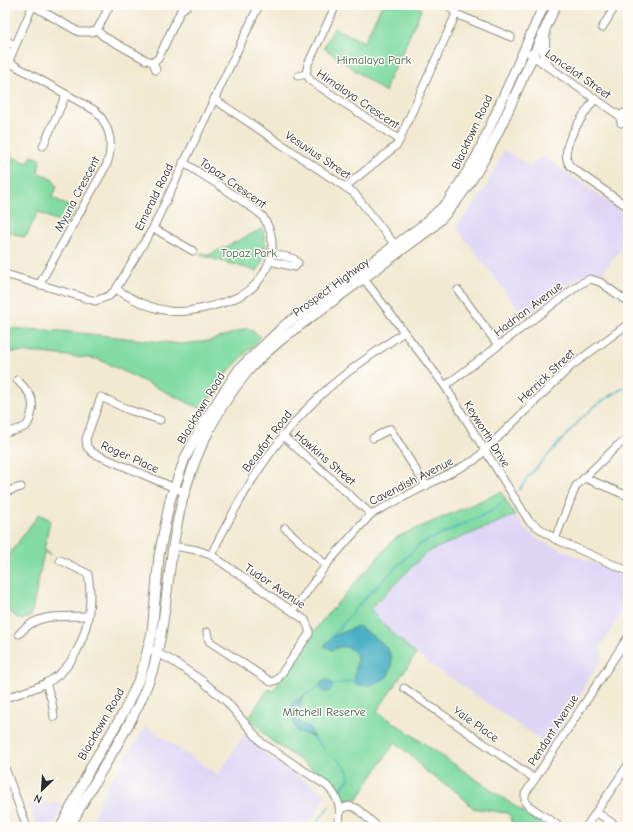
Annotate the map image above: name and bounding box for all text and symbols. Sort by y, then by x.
street label: Lancelot Street [543,46,614,102]
park label: Himalaya Park [337,53,412,67]
street label: Himalaya Crescent [314,66,402,132]
street label: Blacktown Road [449,92,495,172]
street label: Vesuvius Street [283,128,354,182]
street label: Myuna Crescent [51,154,103,234]
street label: Topaz Crescent [197,155,269,211]
street label: Emerald Road [132,161,176,233]
park label: Topaz Park [221,246,277,260]
street label: Prospect Highway [290,254,372,319]
street label: Hadrian Avenue [491,279,565,339]
street label: Herrick Street [515,346,578,406]
street label: Blacktown Road [174,370,228,446]
street label: Keyworth Drive [461,398,513,470]
street label: Beaufort Road [239,407,295,475]
street label: Hawkins Street [292,428,359,489]
street label: Roger Place [99,438,161,476]
street label: Cavendish Avenue [367,454,455,508]
street label: Tudor Avenue [242,561,308,611]
street label: Blacktown Road [75,685,127,763]
street label: Pendant Avenue [525,692,581,768]
street label: Yale Place [450,703,502,745]
park label: Mitchell Reserve [283,705,365,719]
north arrow [22,770,62,810]
text: N [32,791,44,806]

